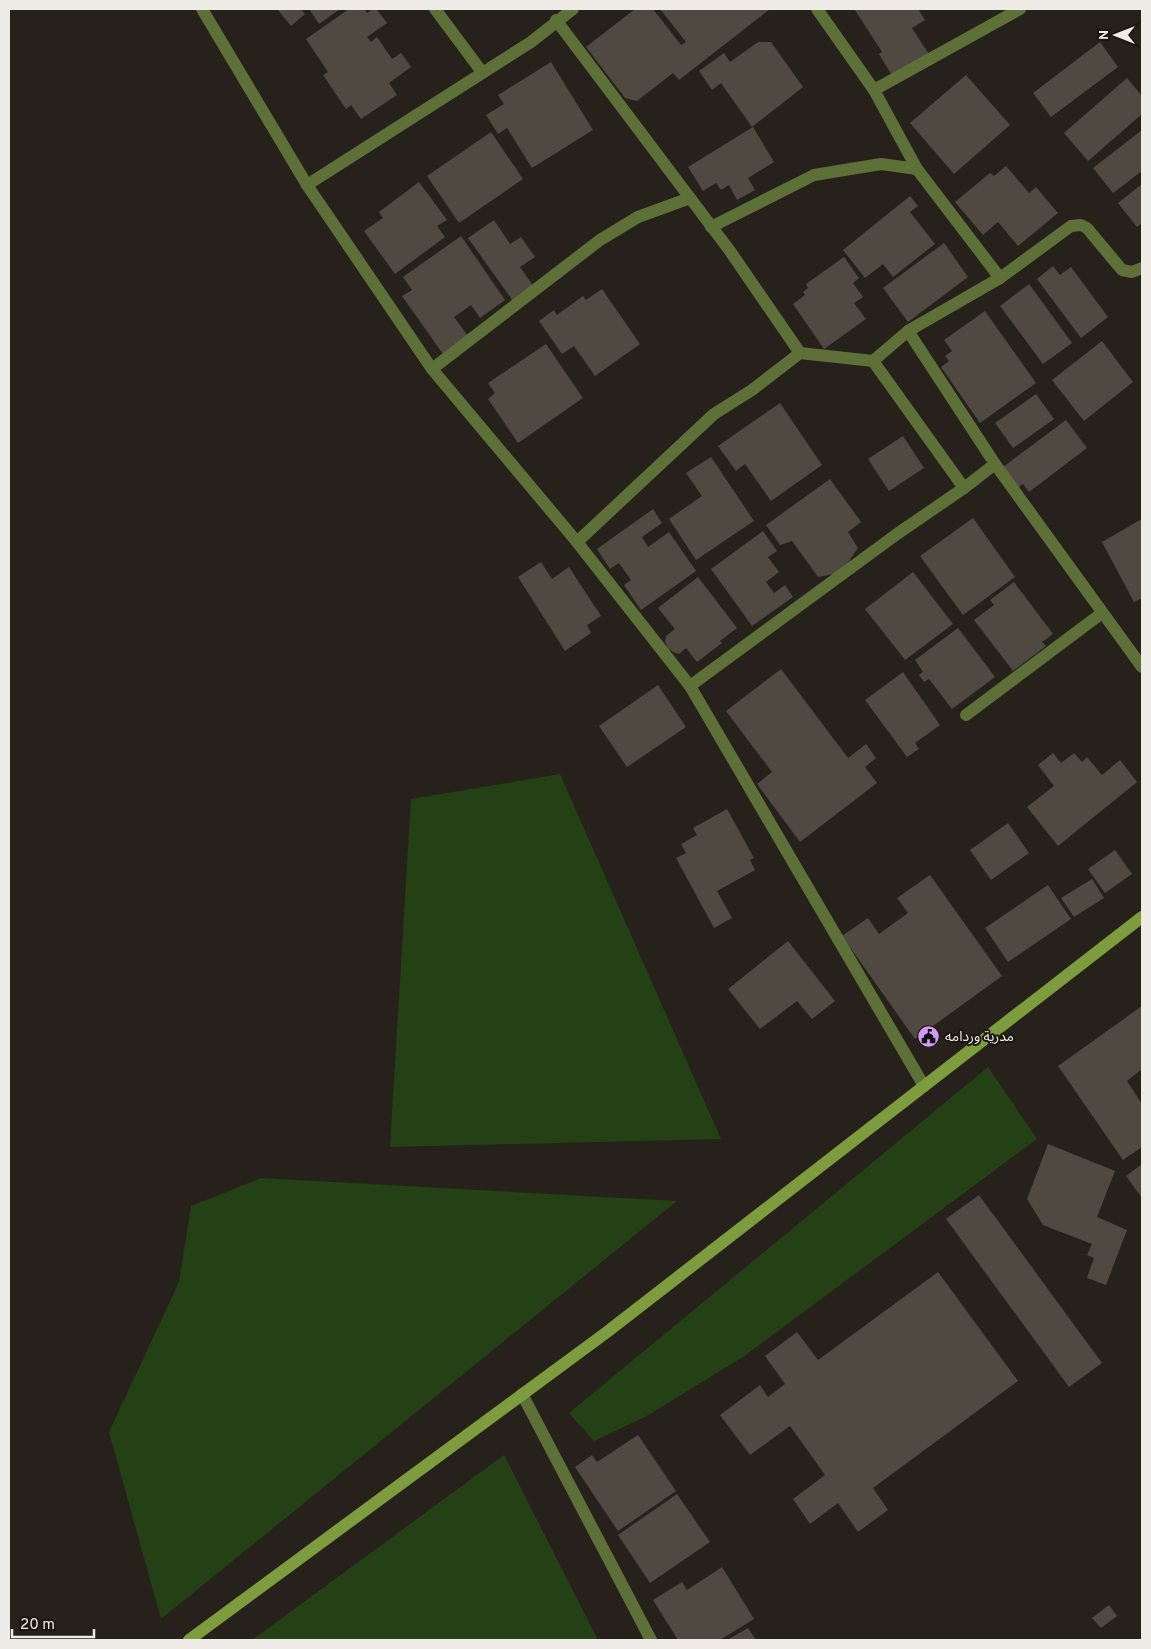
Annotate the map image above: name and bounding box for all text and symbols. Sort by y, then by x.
north arrow [1091,10,1141,60]
text: N [1096,30,1113,40]
public building icon: مدرية وردامه [917,1025,941,1049]
place label: مدرية وردامه [945,1029,1014,1046]
scale bar [12,1606,95,1638]
text: 20 m [20,1616,55,1635]

